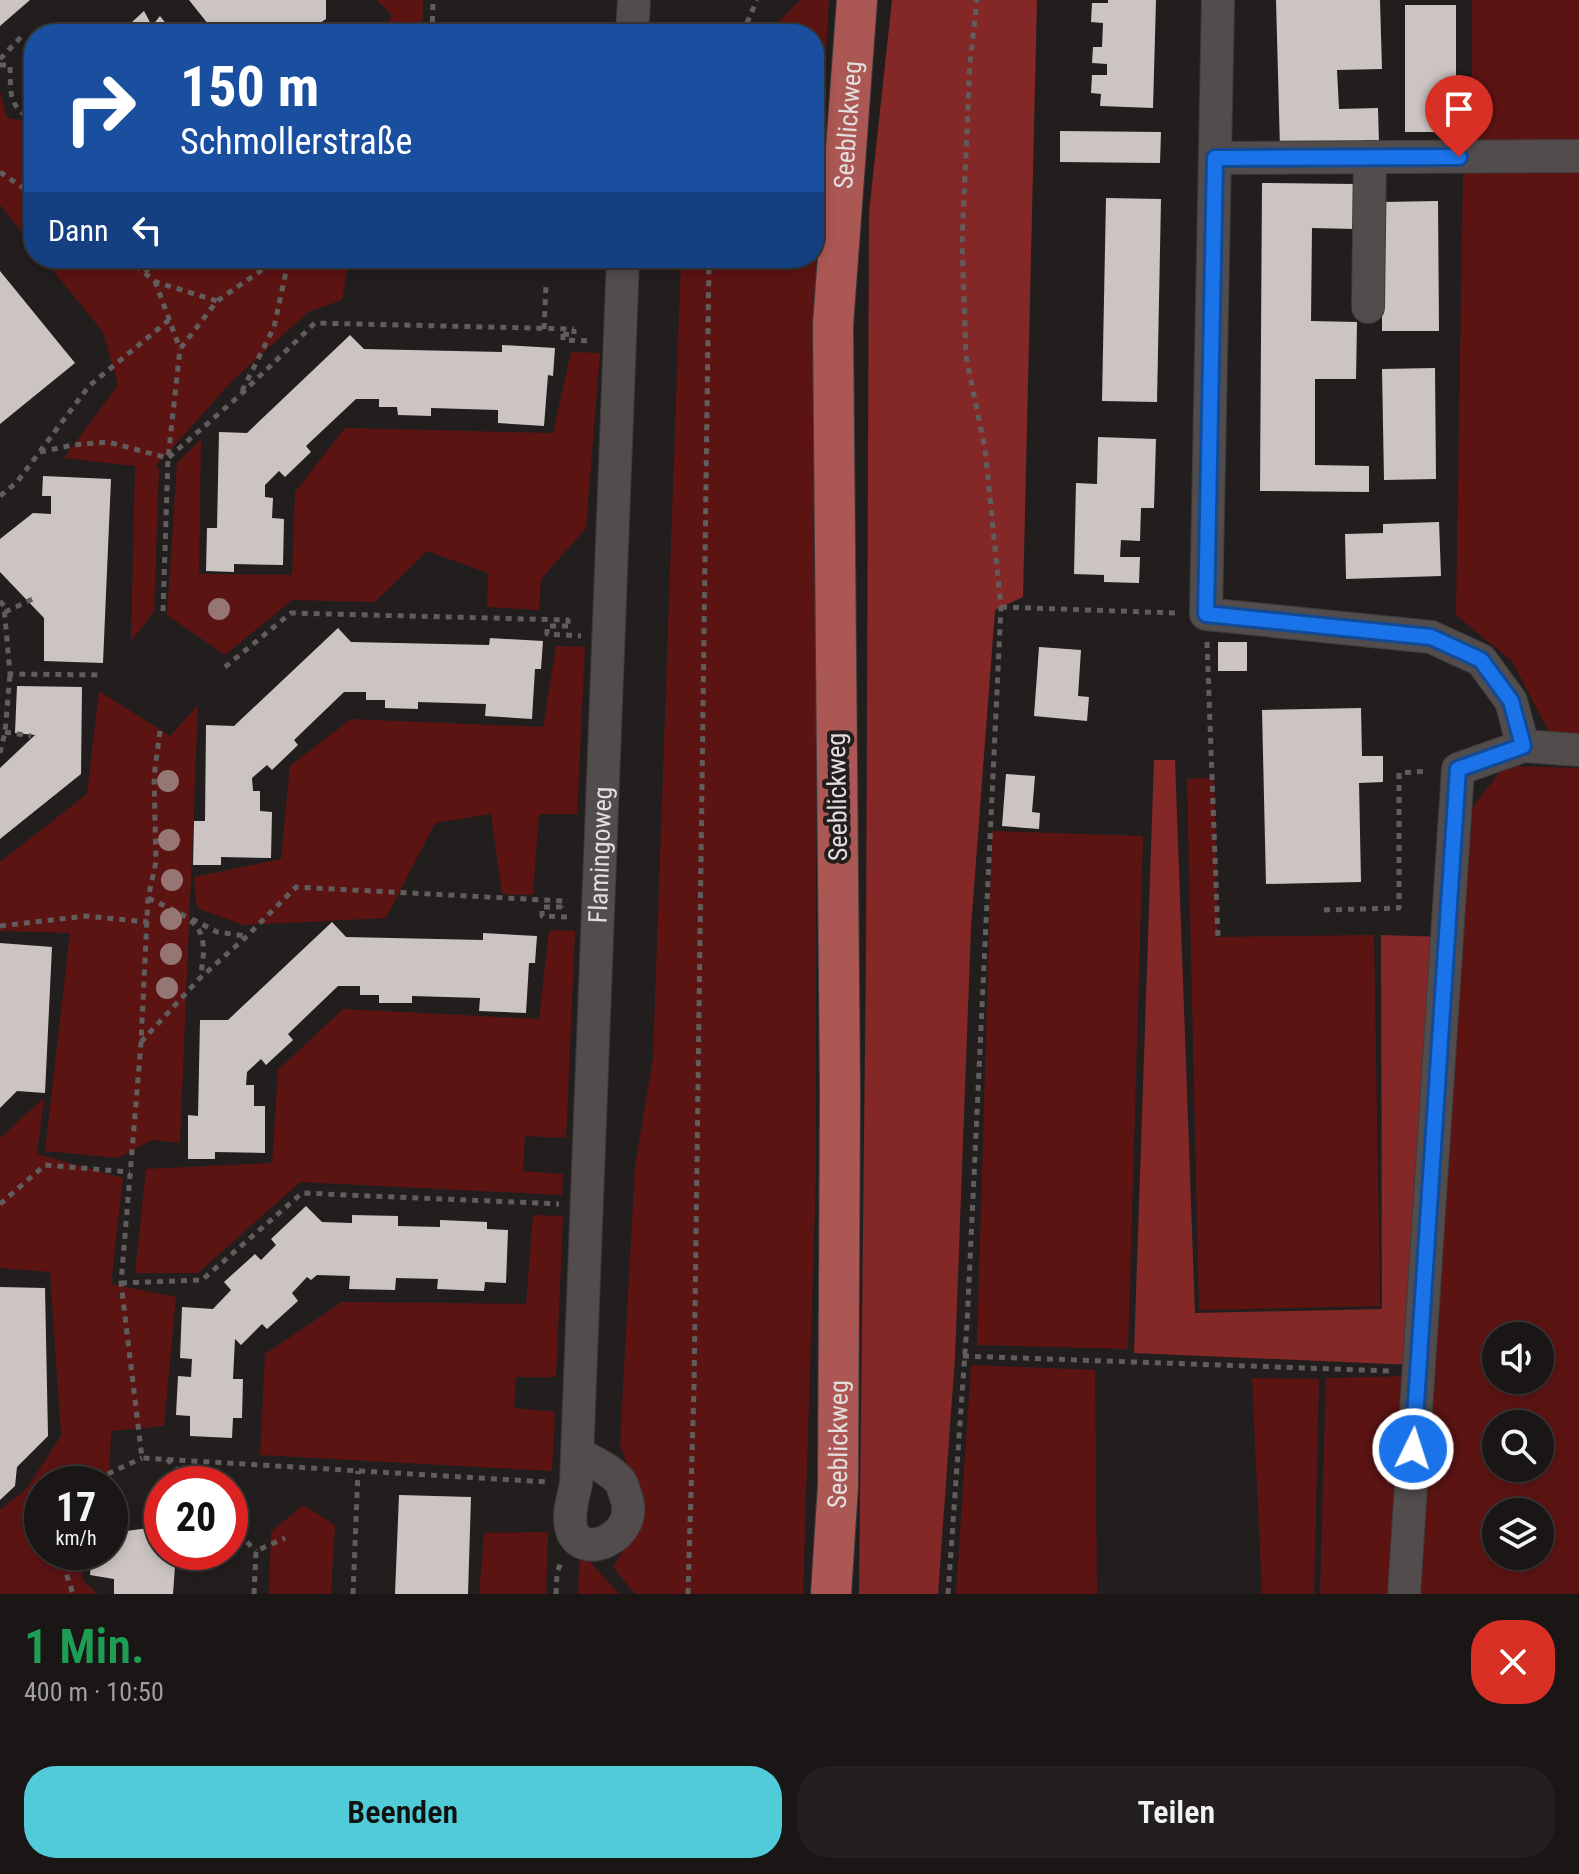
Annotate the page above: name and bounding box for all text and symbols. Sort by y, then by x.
text: 150 m [180,54,319,120]
icon: right [48,56,152,160]
street label: Seeblickweg [828,60,867,190]
pin [1425,75,1493,157]
icon: arrive [1437,87,1481,131]
text: Schmollerstraße [180,121,412,163]
icon: left [125,208,169,252]
text: Dann [48,213,109,248]
street label: Seeblickweg [821,733,853,861]
street label: Flamingoweg [583,786,618,924]
map controls [1482,1322,1554,1570]
button: sound [1482,1322,1554,1394]
street label: Seeblickweg [822,1380,854,1509]
position arrow [1371,1407,1455,1491]
button: search [1482,1410,1554,1482]
speed limit sign: 20 [144,1466,248,1570]
text: 17 [56,1484,96,1531]
button: layers [1482,1498,1554,1570]
text: km/h [55,1526,97,1550]
text: 1 Min. [24,1618,145,1675]
button: close [1471,1620,1555,1704]
text: 400 m · 10:50 [24,1677,164,1707]
button: Beenden [24,1766,782,1858]
button: Teilen [798,1766,1555,1858]

